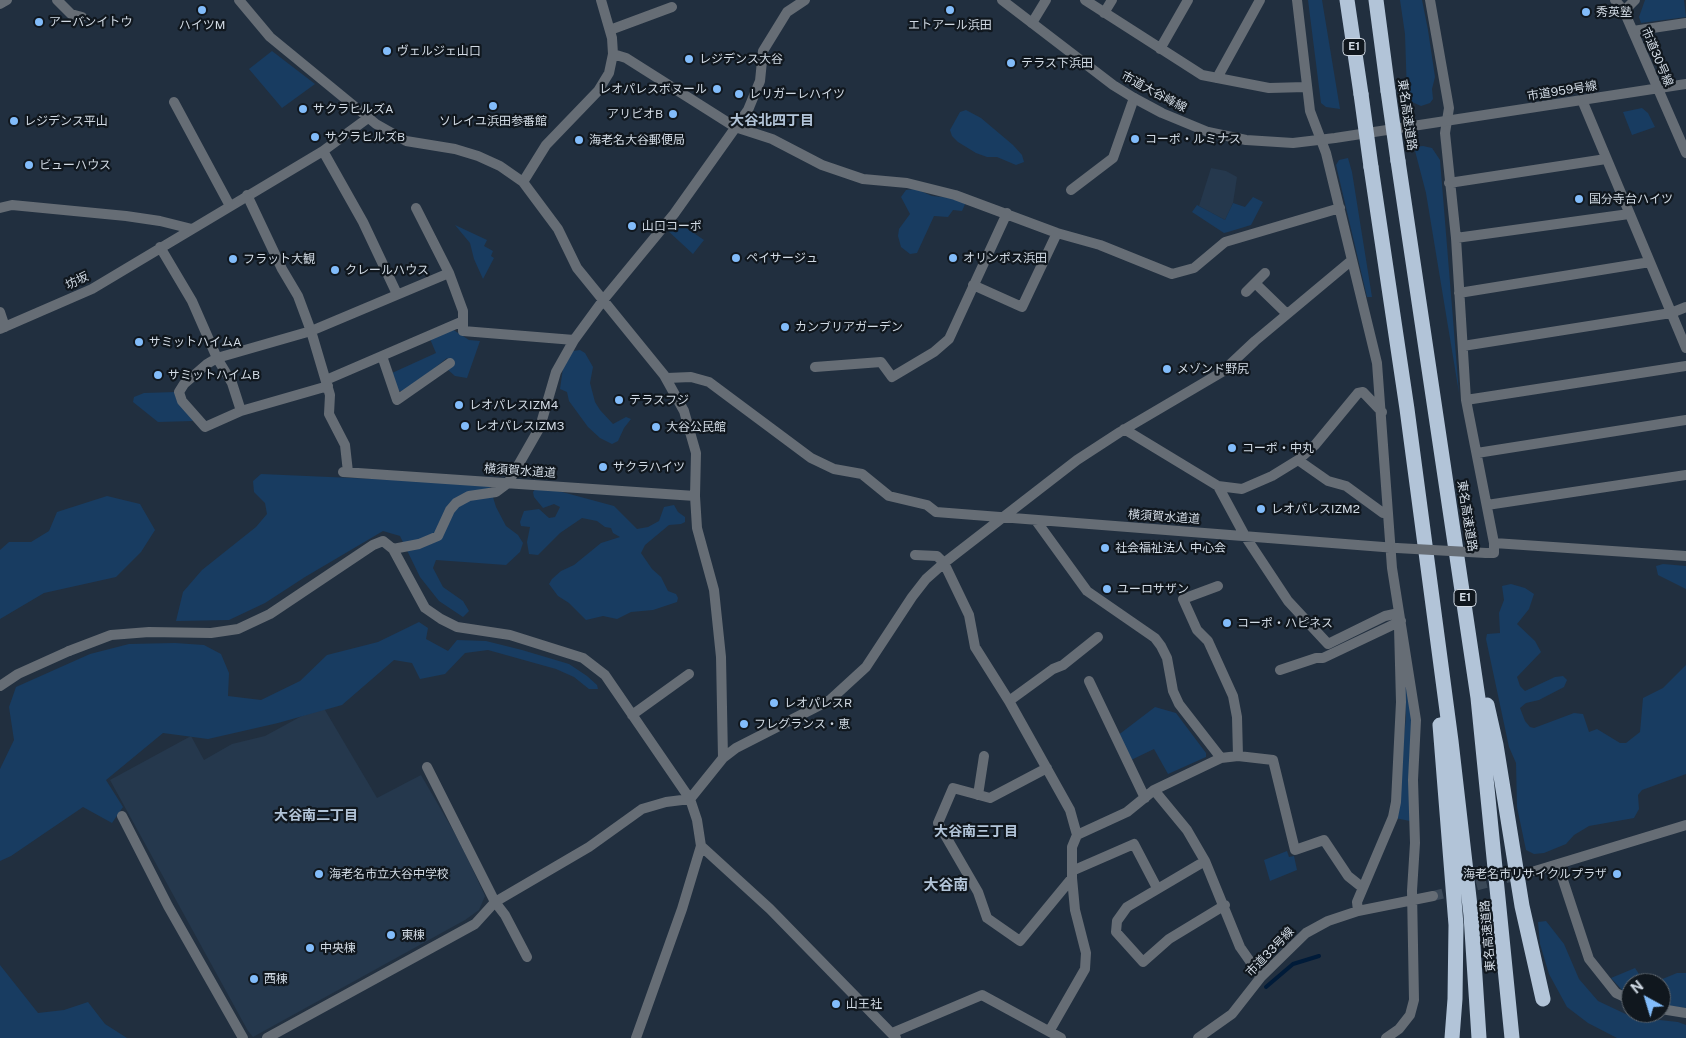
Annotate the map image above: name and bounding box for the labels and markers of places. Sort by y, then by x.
marker: ハイツM [196,4,208,16]
marker: エトアール浜田 [944,4,956,16]
place label: 秀英塾 [1596,5,1632,19]
marker: 秀英塾 [1580,6,1592,18]
place label: アーバンイトウ [49,15,132,29]
marker: アーバンイトウ [33,16,45,28]
place label: ハイツM [179,18,225,32]
place label: エトアール浜田 [908,18,992,32]
place label: ヴェルジェ山口 [397,44,481,58]
marker: ヴェルジェ山口 [381,45,393,57]
place label: レジデンス大谷 [699,52,783,66]
marker: レジデンス大谷 [683,53,695,65]
place label: テラス下浜田 [1021,56,1093,70]
marker: テラス下浜田 [1005,57,1017,69]
place label: レオパレスボヌール [599,82,707,96]
marker: レオパレスボヌール [711,83,723,95]
place label: レリガーレハイツ [749,87,845,101]
marker: レリガーレハイツ [733,88,745,100]
marker: ソレイユ浜田参番館 [487,100,499,112]
place label: サクラヒルズA [313,102,394,116]
marker: サクラヒルズA [297,103,309,115]
place label: アリビオB [607,107,663,121]
marker: アリビオB [667,108,679,120]
place label: レジデンス平山 [24,114,108,128]
place label: ソレイユ浜田参番館 [439,114,547,128]
marker: レジデンス平山 [8,115,20,127]
place label: サクラヒルズB [325,130,405,144]
marker: サクラヒルズB [309,131,321,143]
place label: コーポ・ルミナス [1145,132,1241,146]
place label: 海老名大谷郵便局 [589,133,685,147]
marker: コーポ・ルミナス [1129,133,1141,145]
marker: 海老名大谷郵便局 [573,134,585,146]
place label: ビューハウス [39,158,111,172]
marker: ビューハウス [23,159,35,171]
place label: 国分寺台ハイツ [1589,192,1673,206]
marker: 国分寺台ハイツ [1573,193,1585,205]
place label: 山口コーポ [642,219,702,233]
marker: 山口コーポ [626,220,638,232]
place label: ペイサージュ [746,251,818,265]
place label: オリンポス浜田 [963,251,1047,265]
place label: フラット大観 [243,252,315,266]
marker: ペイサージュ [730,252,742,264]
marker: オリンポス浜田 [947,252,959,264]
marker: フラット大観 [227,253,239,265]
place label: クレールハウス [345,263,429,277]
marker: クレールハウス [329,264,341,276]
place label: カンブリアガーデン [795,320,903,334]
marker: カンブリアガーデン [779,321,791,333]
place label: サミットハイムA [149,335,242,349]
marker: サミットハイムA [133,336,145,348]
place label: メゾンド野尻 [1177,362,1249,376]
marker: メゾンド野尻 [1161,363,1173,375]
place label: サミットハイムB [168,368,260,382]
marker: サミットハイムB [152,369,164,381]
place label: テラスフジ [629,393,689,407]
marker: テラスフジ [613,394,625,406]
place label: レオパレスIZM4 [469,398,558,412]
marker: レオパレスIZM4 [453,399,465,411]
place label: レオパレスIZM3 [475,419,564,433]
marker: レオパレスIZM3 [459,420,471,432]
place label: 大谷公民館 [666,420,726,434]
marker: 大谷公民館 [650,421,662,433]
place label: コーポ・中丸 [1242,441,1314,455]
marker: コーポ・中丸 [1226,442,1238,454]
place label: サクラハイツ [613,460,685,474]
marker: サクラハイツ [597,461,609,473]
place label: レオパレスIZM2 [1271,502,1360,516]
marker: レオパレスIZM2 [1255,503,1267,515]
place label: 社会福祉法人 中心会 [1115,541,1226,555]
marker: 社会福祉法人 中心会 [1099,542,1111,554]
place label: ユーロサザン [1117,582,1189,596]
marker: ユーロサザン [1101,583,1113,595]
place label: コーポ・ハピネス [1237,616,1333,630]
marker: コーポ・ハピネス [1221,617,1233,629]
place label: レオパレスR [784,696,852,710]
marker: レオパレスR [768,697,780,709]
place label: フレグランス・恵 [754,717,850,731]
marker: フレグランス・恵 [738,718,750,730]
place label: 海老名市立大谷中学校 [329,867,449,881]
place label: 海老名市リサイクルプラザ [1463,867,1607,881]
marker: 海老名市立大谷中学校 [313,868,325,880]
marker: 海老名市リサイクルプラザ [1611,868,1623,880]
place label: 東棟 [401,928,425,942]
marker: 東棟 [385,929,397,941]
place label: 中央棟 [320,941,356,955]
marker: 中央棟 [304,942,316,954]
place label: 西棟 [264,972,288,986]
marker: 西棟 [248,973,260,985]
place label: 山王社 [846,997,882,1011]
marker: 山王社 [830,998,842,1010]

